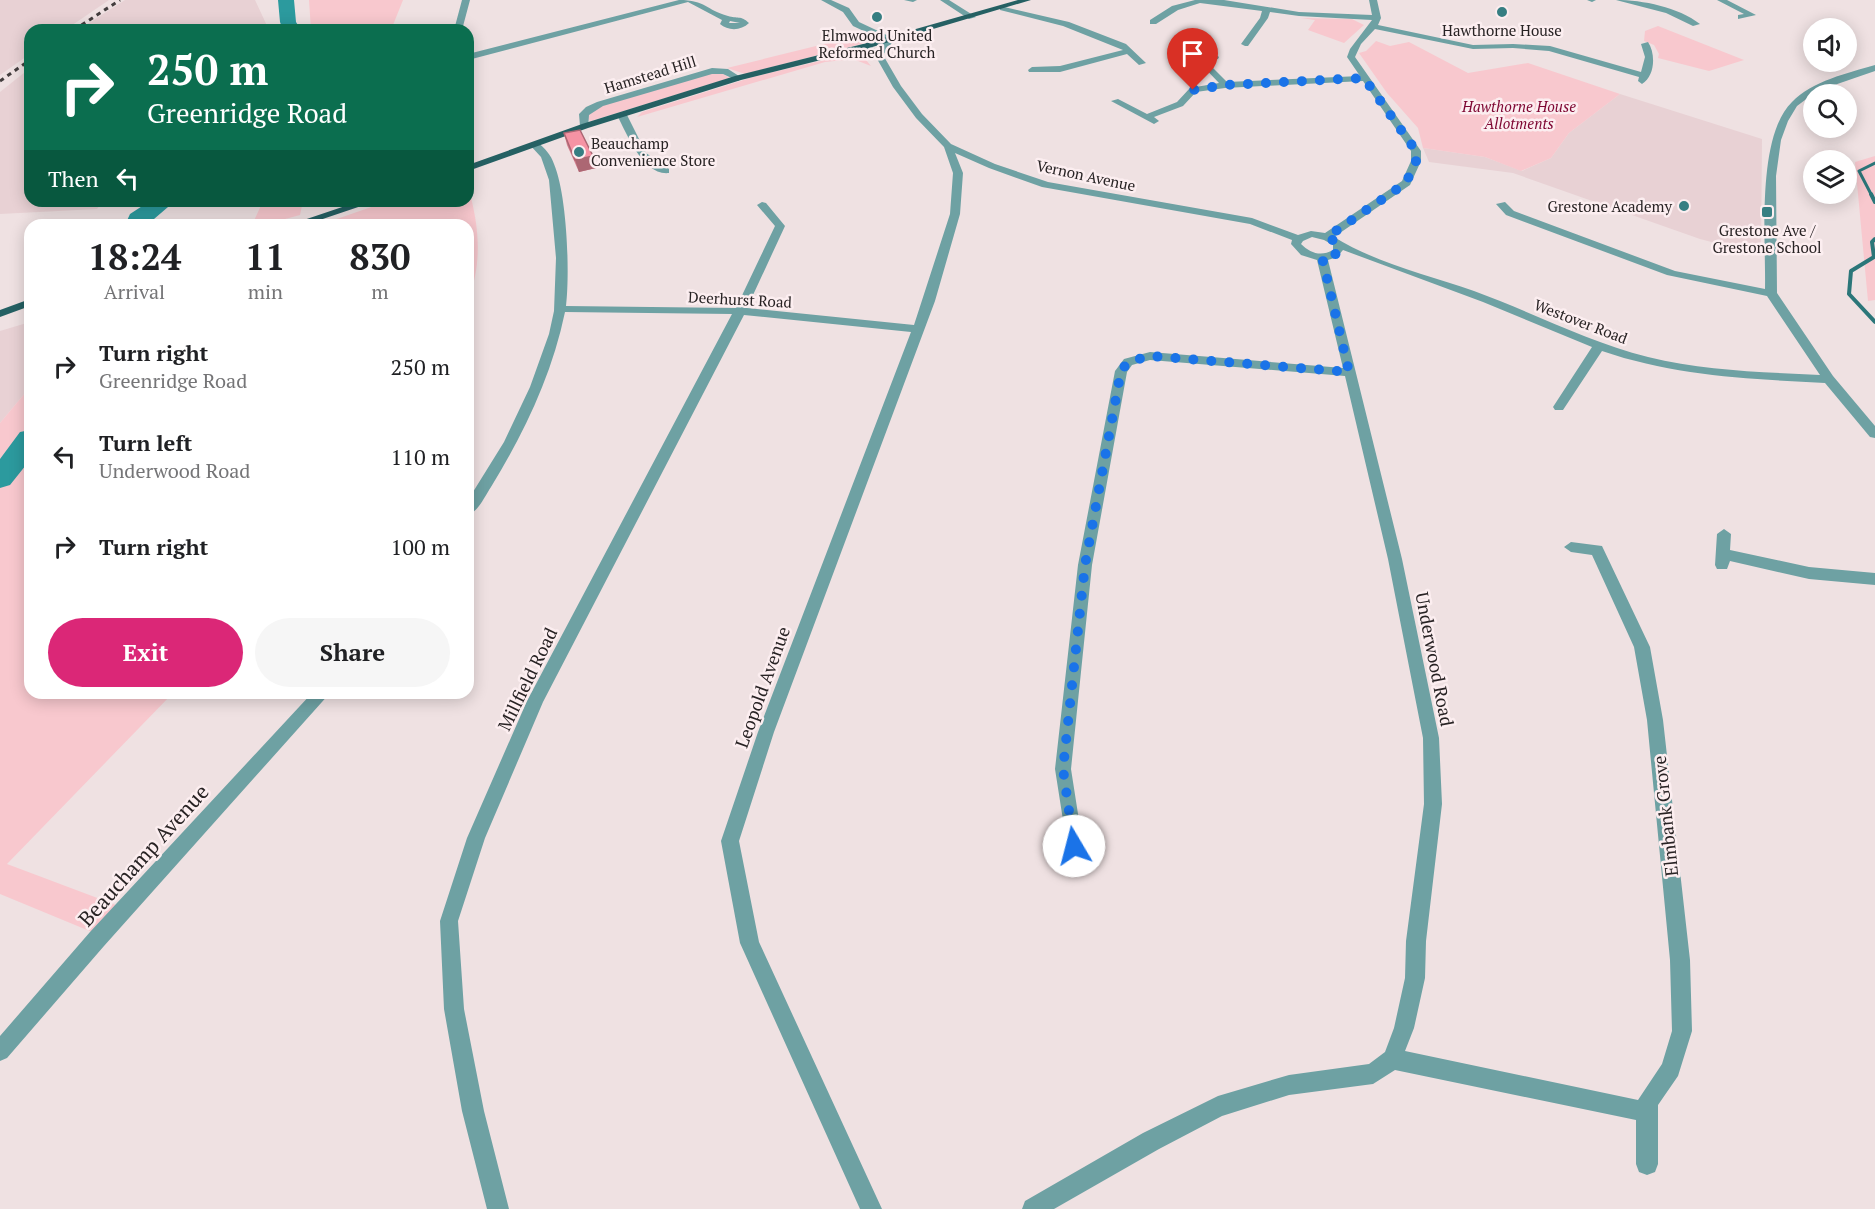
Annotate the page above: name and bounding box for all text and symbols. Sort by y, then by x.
marker: Hawthorne House [1495,5,1509,19]
marker: Elmwood United Reformed Church [870,10,884,24]
map controls [1803,18,1857,204]
button: sound [1803,18,1857,72]
place label: Hawthorne House [1442,20,1562,40]
place label: Elmwood United Reformed Church [819,25,936,62]
pin [1167,28,1218,90]
icon: arrive [1176,37,1209,70]
text: 250 m [147,41,268,97]
icon: right [48,48,126,126]
street label: Hamstead Hill [602,51,698,97]
button: search [1803,84,1857,138]
text: Greenridge Road [147,95,347,131]
park label: Hawthorne House Allotments [1461,96,1576,133]
place label: Beauchamp Convenience Store [591,133,715,170]
marker: Beauchamp Convenience Store [572,145,586,159]
button: layers [1803,150,1857,204]
street label: Vernon Avenue [1035,155,1137,195]
icon: left [111,162,144,195]
text: Then [48,164,99,193]
place label: Grestone Academy [1548,196,1672,216]
marker: Grestone Academy [1677,199,1691,213]
marker: Grestone Ave / Grestone School [1760,205,1774,219]
place label: Grestone Ave / Grestone School [1712,220,1822,257]
text: 18:24 [88,233,181,280]
text: 11 [245,233,286,280]
text: 830 [349,233,410,280]
text: Arrival [104,278,165,305]
text: min [248,278,283,305]
text: m [371,278,388,305]
street label: Deerhurst Road [688,286,792,312]
street label: Westover Road [1531,294,1631,348]
text: Turn right [99,338,208,367]
icon: right [48,350,81,383]
text: 250 m [390,352,450,381]
text: Greenridge Road [99,367,247,394]
text: Turn left [99,428,192,457]
icon: left [48,440,81,473]
text: 110 m [390,442,450,471]
text: Underwood Road [99,457,250,484]
icon: right [48,530,81,563]
text: Turn right [99,532,208,561]
text: 100 m [390,532,450,561]
street label: Underwood Road [1410,590,1460,728]
button: Exit [48,618,243,687]
button: Share [255,618,450,687]
street label: Leopold Avenue [729,623,795,751]
street label: Millfield Road [492,624,562,734]
street label: Elmbank Grove [1647,754,1683,878]
street label: Beauchamp Avenue [72,778,214,932]
position arrow [1042,814,1106,878]

